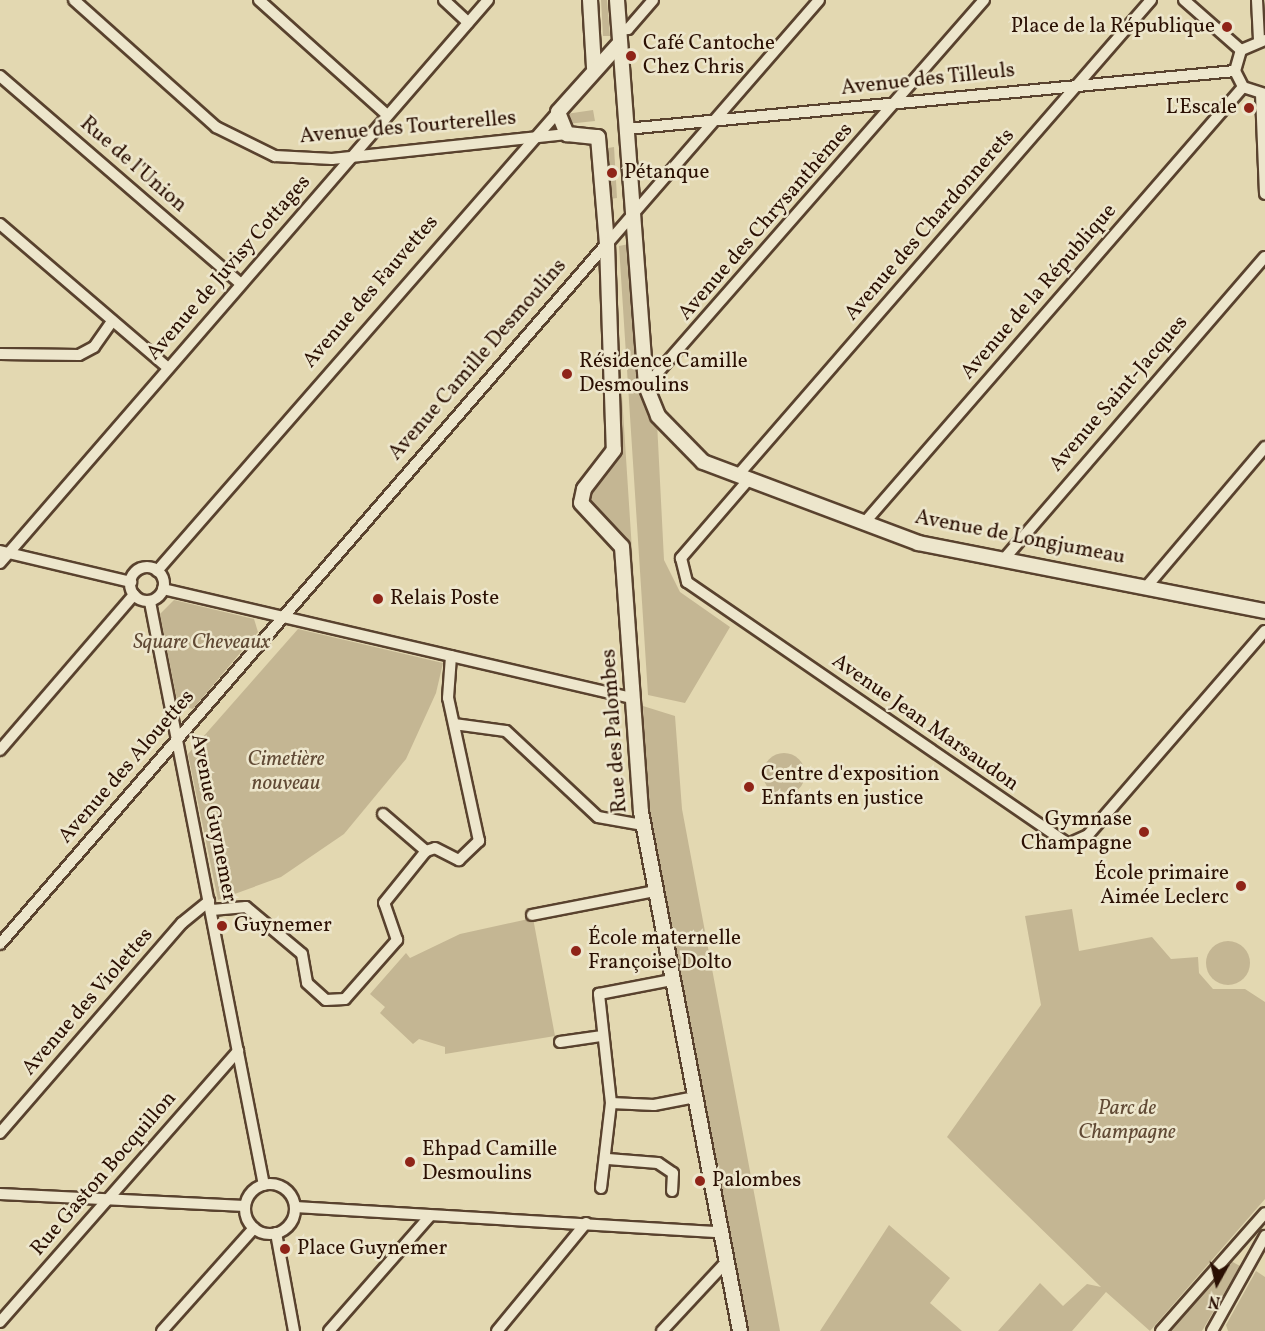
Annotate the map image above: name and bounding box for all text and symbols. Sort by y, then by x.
place label: Place de la République [1011,14,1215,40]
marker: Place de la République [1220,20,1234,34]
place label: Café Cantoche Chez Chris [643,31,775,81]
marker: Café Cantoche Chez Chris [624,49,638,63]
street label: Avenue des Tilleuls [840,58,1016,102]
place label: L'Escale [1166,95,1237,121]
marker: L'Escale [1242,101,1256,115]
street label: Avenue des Tourterelles [298,106,518,150]
street label: Rue de l'Union [74,112,192,218]
street label: Avenue des Chrysanthèmes [673,118,859,326]
street label: Avenue des Chardonnerets [840,124,1020,326]
place label: Pétanque [624,160,709,186]
marker: Pétanque [605,166,619,180]
street label: Avenue de Juvisy Cottages [141,170,317,366]
street label: Avenue de la République [956,199,1122,385]
street label: Avenue des Fauvettes [298,210,444,374]
street label: Avenue Camille Desmoulins [384,254,572,466]
street label: Avenue Saint-Jacques [1044,311,1194,477]
place label: Résidence Camille Desmoulins [579,349,748,399]
marker: Résidence Camille Desmoulins [560,367,574,381]
street label: Avenue de Longjumeau [913,505,1127,571]
place label: Relais Poste [390,586,499,612]
marker: Relais Poste [371,592,385,606]
park label: Square Cheveaux [133,630,271,656]
street label: Rue des Palombes [597,648,633,814]
street label: Avenue Jean Marsaudon [827,649,1023,797]
street label: Avenue des Alouettes [53,685,201,849]
street label: Avenue Guynemer [184,732,242,904]
park label: Cimetière nouveau [248,747,324,797]
place label: Centre d'exposition Enfants en justice [761,762,939,812]
marker: Centre d'exposition Enfants en justice [742,780,756,794]
place label: Gymnase Champagne [1021,807,1132,857]
marker: Gymnase Champagne [1137,825,1151,839]
place label: École primaire Aimée Leclerc [1094,861,1229,911]
marker: École primaire Aimée Leclerc [1234,879,1248,893]
place label: Guynemer [234,913,332,939]
marker: Guynemer [215,919,229,933]
street label: Avenue des Violettes [17,923,159,1081]
place label: École maternelle Françoise Dolto [588,926,741,976]
marker: École maternelle Françoise Dolto [569,944,583,958]
street label: Rue Gaston Bocquillon [26,1087,182,1261]
park label: Parc de Champagne [1078,1096,1176,1146]
place label: Ehpad Camille Desmoulins [422,1137,557,1187]
marker: Ehpad Camille Desmoulins [403,1155,417,1169]
place label: Palombes [712,1168,801,1194]
marker: Palombes [693,1174,707,1188]
place label: Place Guynemer [297,1236,447,1262]
marker: Place Guynemer [278,1242,292,1256]
north arrow [1187,1253,1247,1313]
text: N [1207,1289,1222,1313]

